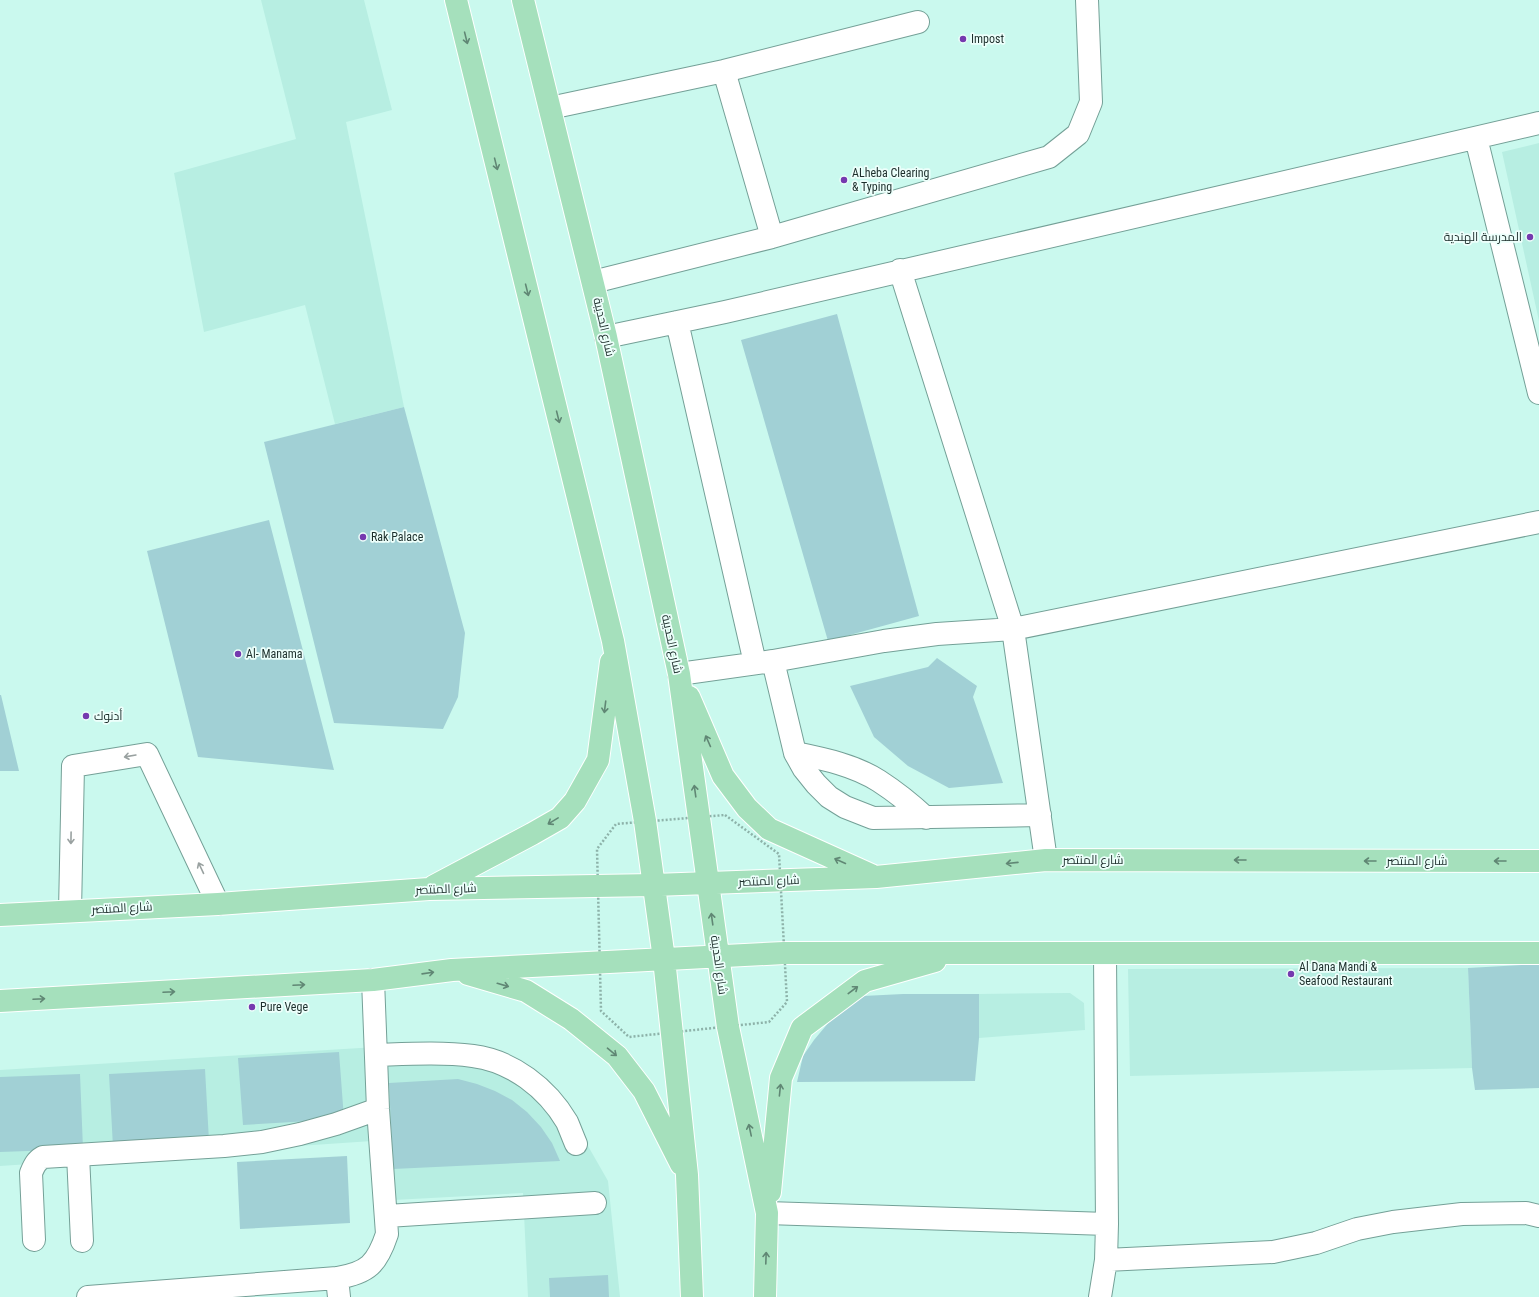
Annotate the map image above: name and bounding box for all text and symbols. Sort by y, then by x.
one-way arrow [462,31,470,44]
place label: Impost [971,32,1004,46]
marker: Impost [958,34,968,44]
one-way arrow [493,157,501,170]
place label: ALheba Clearing & Typing [852,166,930,194]
marker: ALheba Clearing & Typing [839,175,849,185]
place label: المدرسة الهندية [1444,230,1522,244]
marker: المدرسة الهندية [1525,232,1535,242]
one-way arrow [524,284,532,297]
street label: شارع الحديبة [589,296,618,358]
one-way arrow [555,410,563,423]
place label: Rak Palace [371,530,424,544]
marker: Rak Palace [358,532,368,542]
street label: شارع الحديبة [658,613,685,675]
place label: Al- Manama [246,647,303,661]
marker: Al- Manama [233,649,243,659]
one-way arrow [601,700,609,713]
place label: أدنوك [94,708,123,723]
marker: أدنوك [81,711,91,721]
one-way arrow [704,735,711,747]
one-way arrow [124,753,137,761]
one-way arrow [691,784,698,797]
one-way arrow [547,818,559,826]
one-way arrow [67,831,75,844]
street label: شارع المنتصر [1061,853,1124,868]
street label: شارع المنتصر [1385,854,1448,869]
one-way arrow [1234,856,1247,864]
one-way arrow [834,857,846,864]
one-way arrow [1364,857,1377,865]
one-way arrow [1494,857,1507,865]
one-way arrow [1006,860,1019,867]
one-way arrow [197,863,204,875]
street label: شارع المنتصر [737,873,800,890]
street label: شارع المنتصر [414,881,477,898]
street label: شارع المنتصر [90,899,153,918]
one-way arrow [708,913,716,926]
street label: شارع الحديبة [707,934,730,996]
place label: Al Dana Mandi & Seafood Restaurant [1299,960,1393,988]
one-way arrow [421,969,434,977]
marker: Al Dana Mandi & Seafood Restaurant [1286,969,1296,979]
one-way arrow [292,981,305,988]
one-way arrow [496,982,509,989]
one-way arrow [847,986,858,994]
one-way arrow [162,988,175,995]
one-way arrow [32,995,45,1003]
place label: Pure Vege [260,1000,308,1014]
marker: Pure Vege [247,1002,257,1012]
one-way arrow [607,1048,617,1057]
one-way arrow [776,1084,783,1097]
one-way arrow [746,1124,754,1137]
one-way arrow [762,1252,770,1265]

